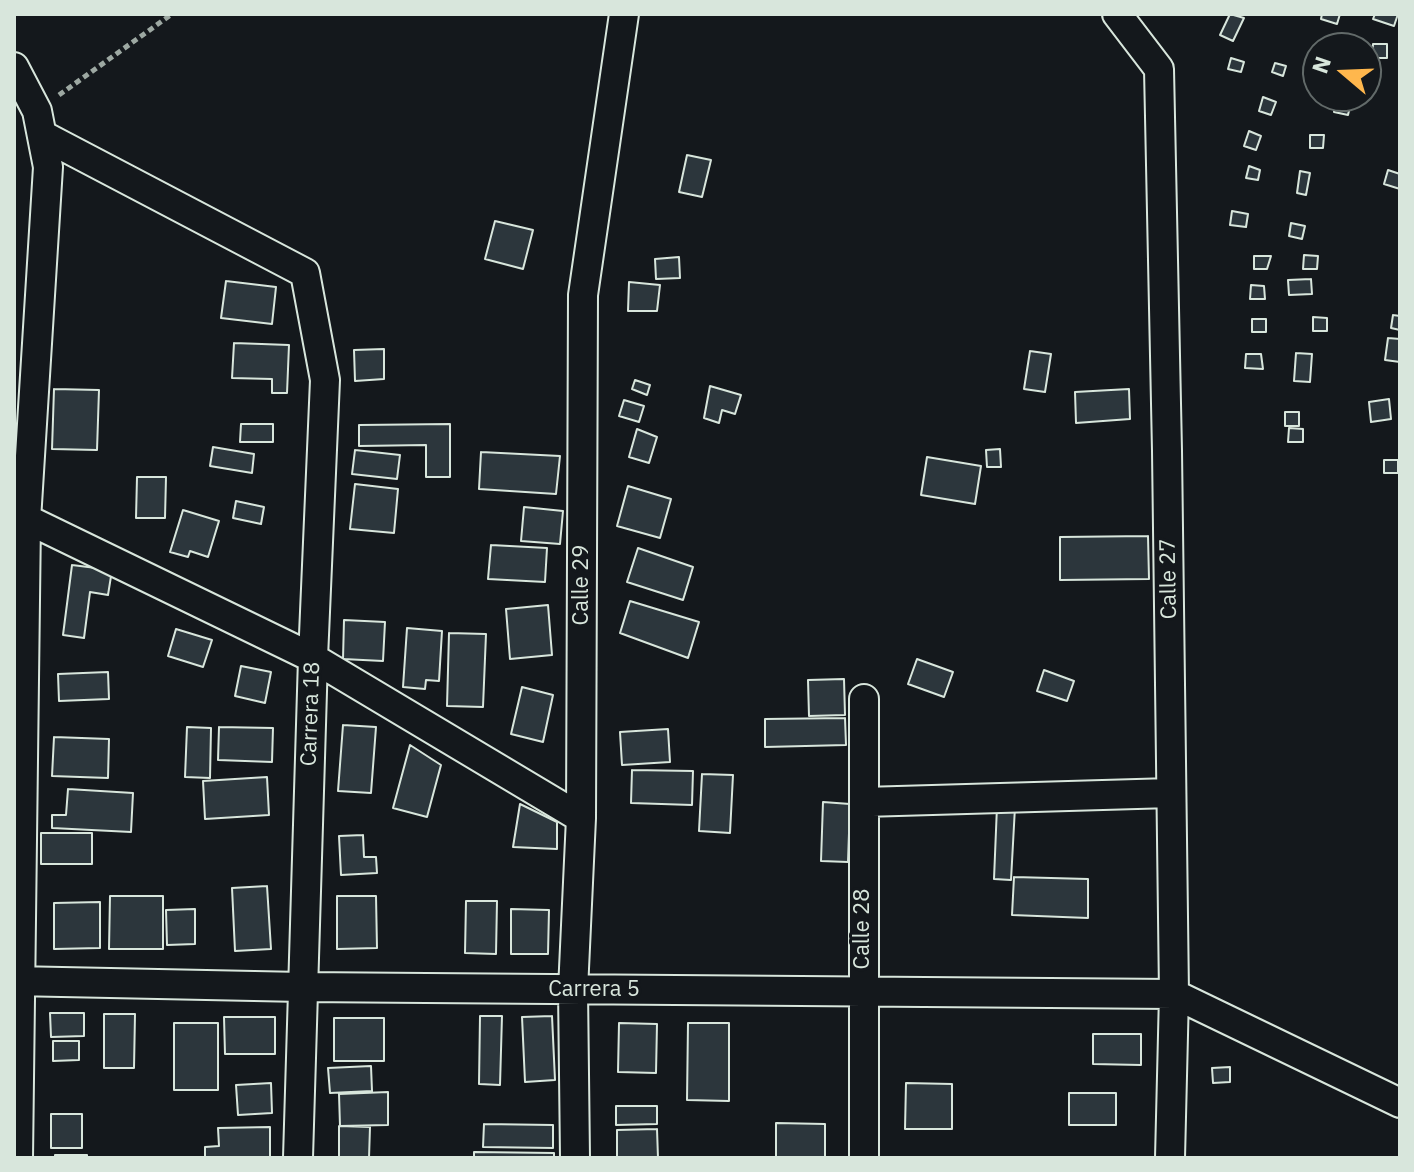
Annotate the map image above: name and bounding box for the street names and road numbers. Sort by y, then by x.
street label: Calle 27 [1155,538,1183,620]
street label: Calle 29 [569,545,595,625]
street label: Carrera 18 [296,661,326,767]
street label: Calle 28 [850,889,876,969]
street label: Carrera 5 [548,977,640,1003]

